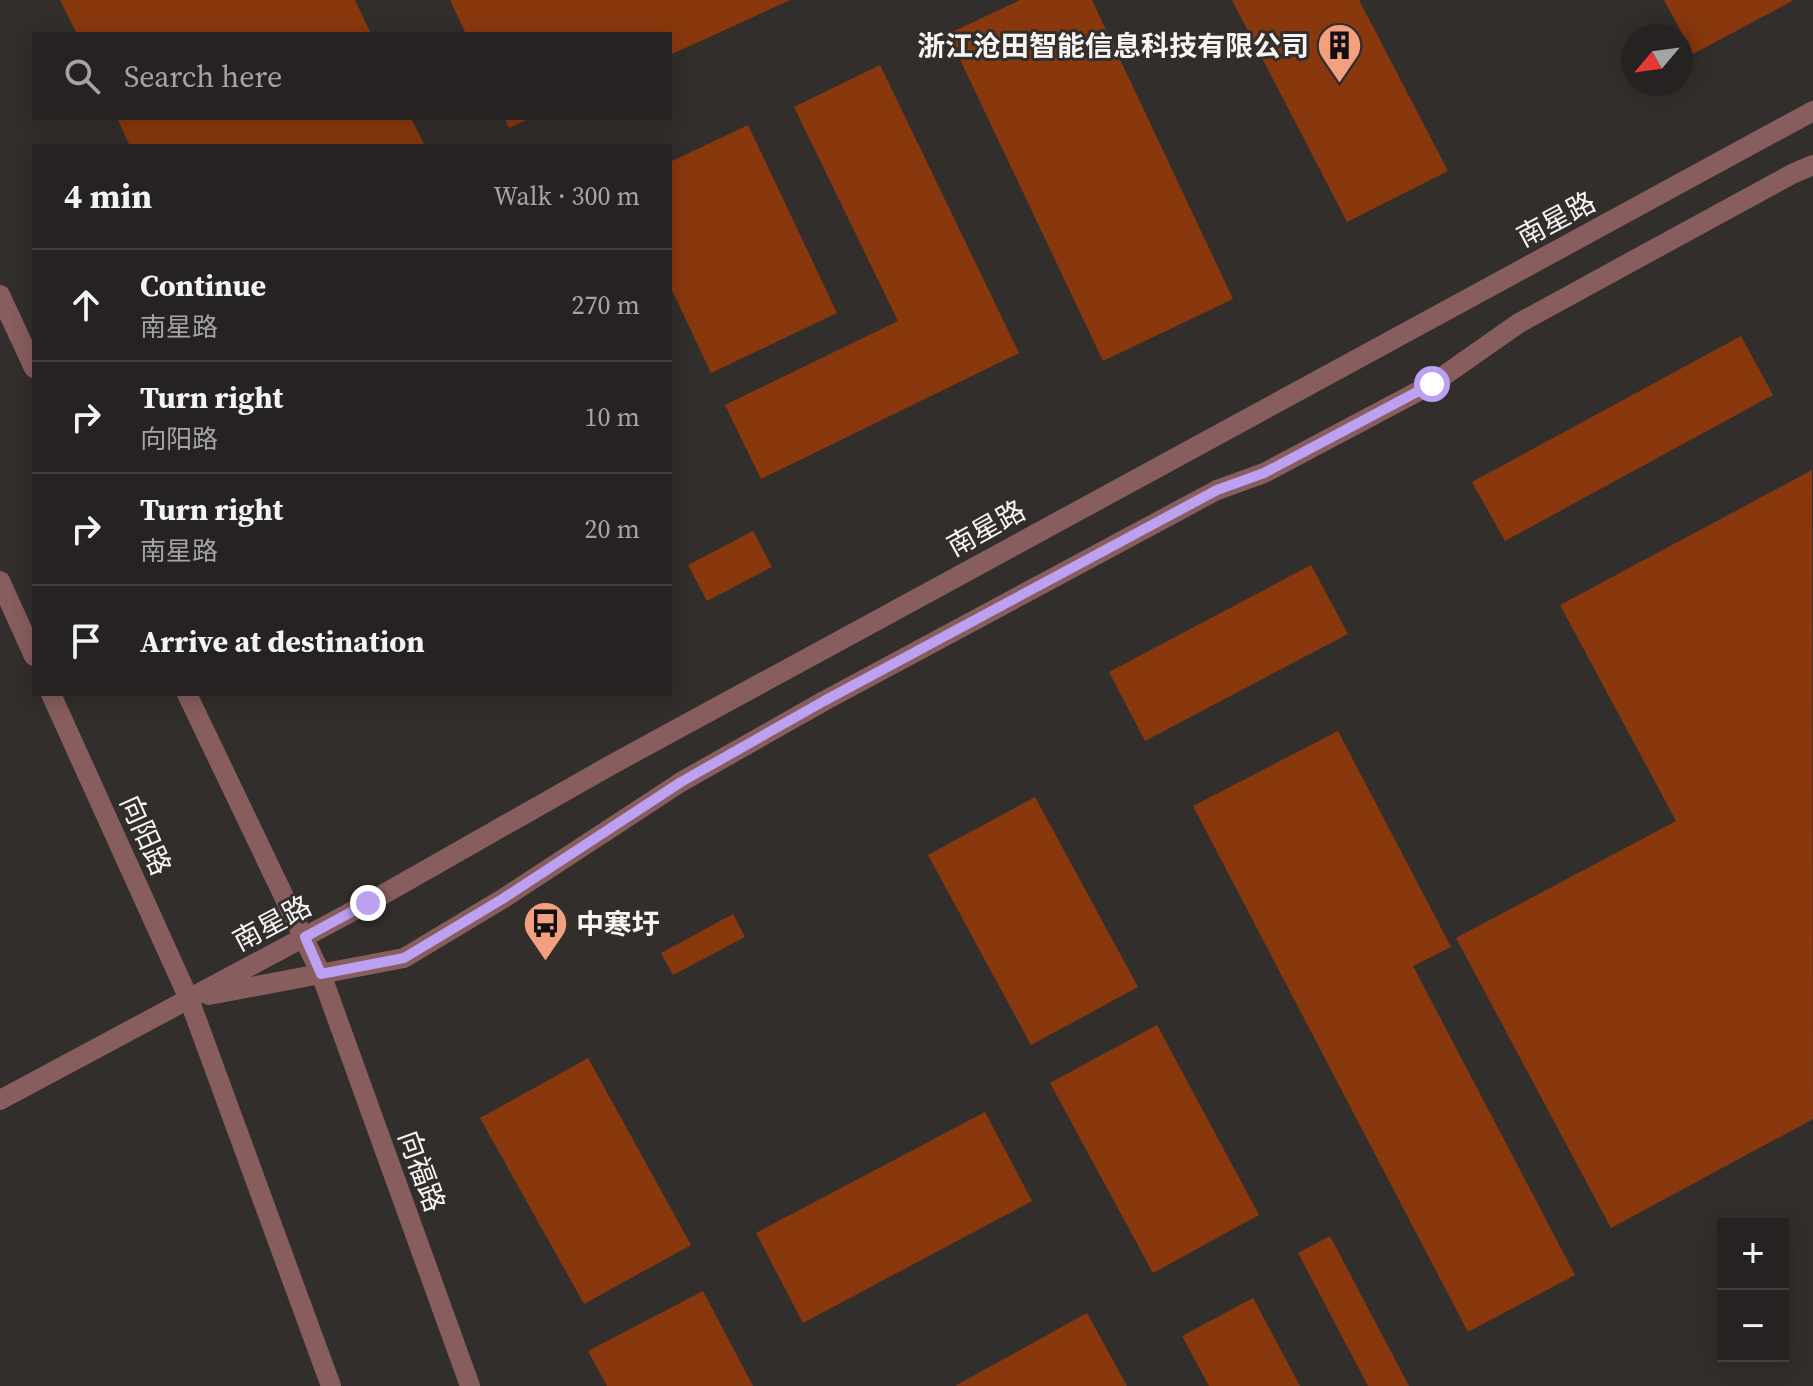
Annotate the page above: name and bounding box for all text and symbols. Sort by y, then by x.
building icon: 浙江沧田智能信息科技有限公司 [1316,22,1364,85]
north arrow [1621,24,1693,96]
place label: 浙江沧田智能信息科技有限公司 [917,27,1309,65]
search box [32,32,672,120]
icon: search [60,54,104,98]
text: Search here [124,56,282,97]
text: 4 min [64,173,152,219]
text: Walk · 300 m [493,178,640,214]
street label: 南星路 [1510,183,1602,255]
text: Continue [140,265,266,306]
icon: ahead [64,283,108,327]
text: 270 m [572,287,640,323]
text: 南星路 [140,309,218,345]
route start [1414,366,1450,402]
text: Turn right [140,377,283,418]
icon: right [64,395,108,439]
text: 10 m [585,399,640,435]
text: 向阳路 [140,421,218,457]
text: Turn right [140,489,283,530]
street label: 南星路 [940,491,1032,565]
icon: right [64,507,108,551]
text: 20 m [585,511,640,547]
text: 南星路 [140,533,218,569]
icon: arrive [64,619,108,663]
text: Arrive at destination [140,621,425,662]
street label: 向阳路 [112,789,180,881]
route end [350,885,386,921]
street label: 南星路 [226,887,318,959]
bus stop icon: 中寒圩 [521,900,569,963]
place label: 中寒圩 [576,905,660,943]
street label: 向福路 [390,1125,454,1217]
map controls [1717,1218,1789,1362]
button: + [1717,1218,1789,1290]
button: − [1717,1290,1789,1362]

